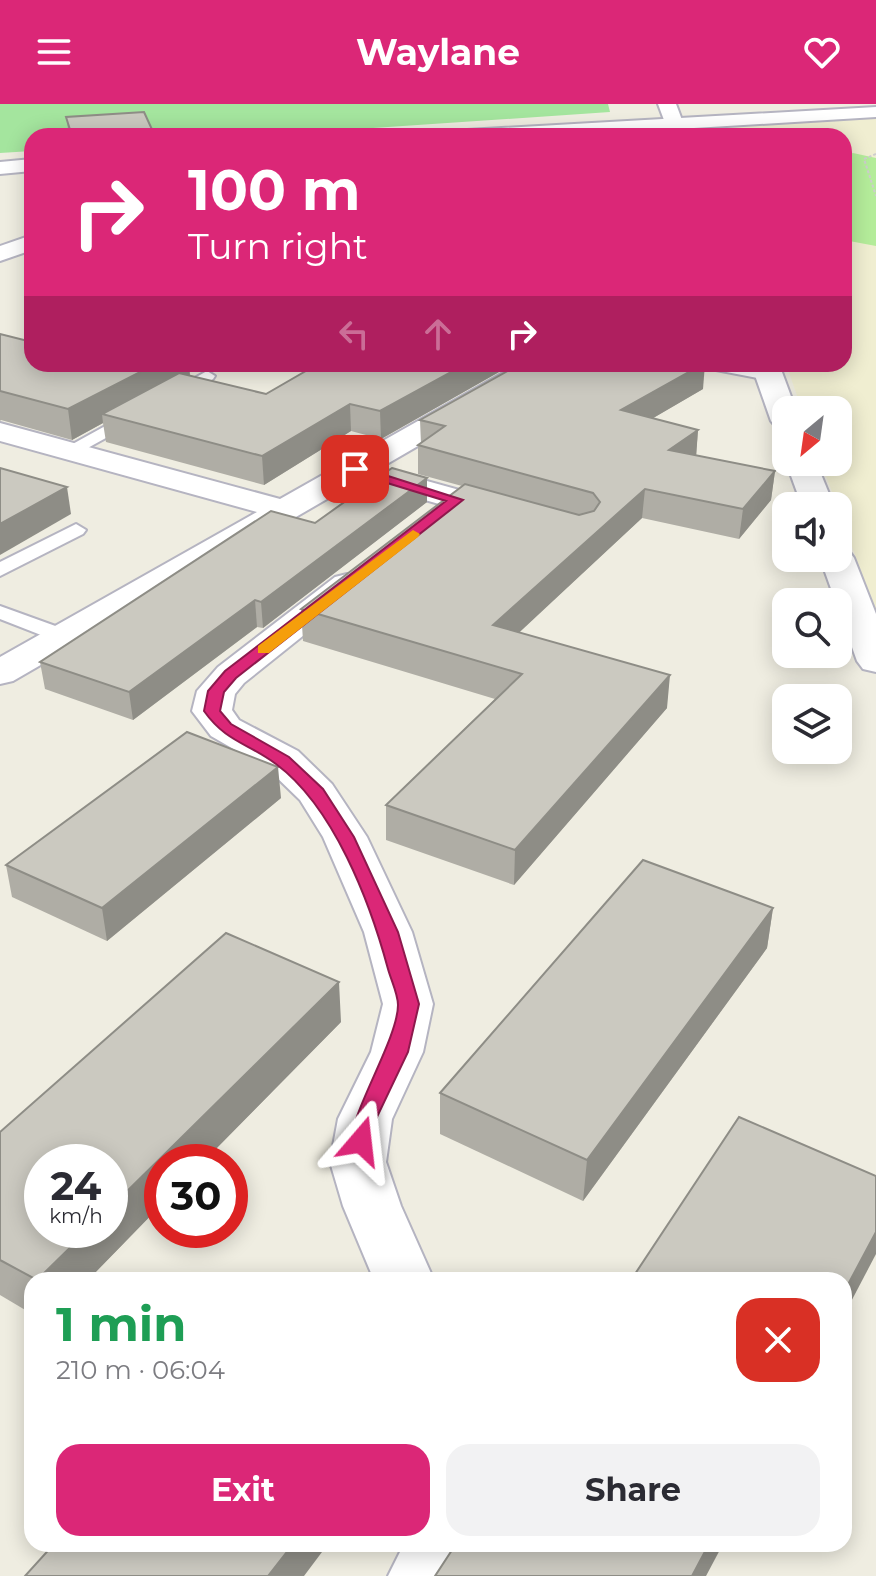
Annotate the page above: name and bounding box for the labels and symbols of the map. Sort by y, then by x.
north arrow [772,396,852,476]
pin [321,435,389,503]
position arrow [319,1099,403,1183]
speed limit sign: 30 [144,1144,248,1248]

